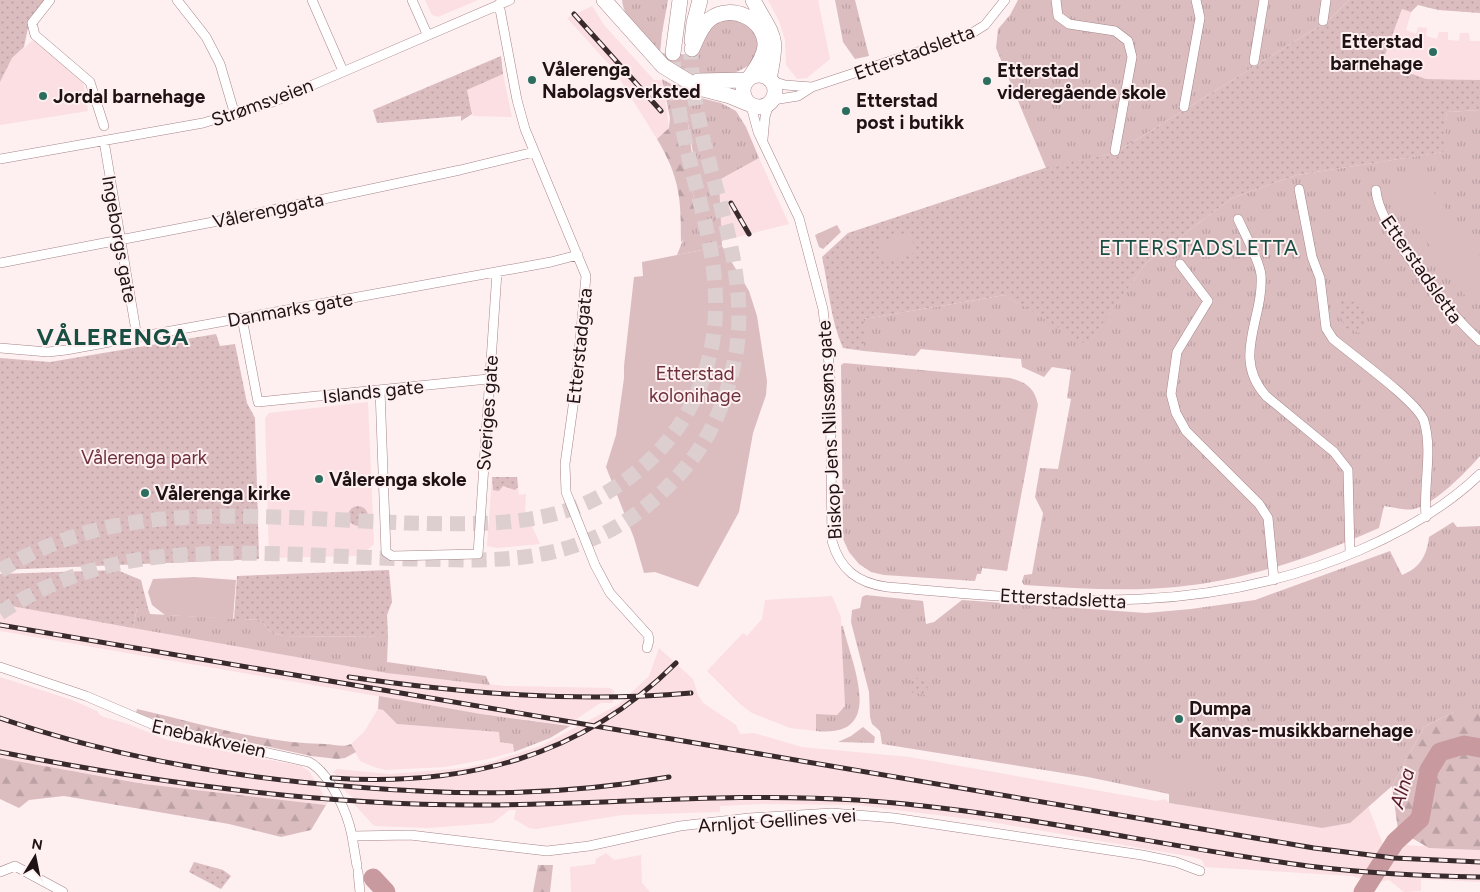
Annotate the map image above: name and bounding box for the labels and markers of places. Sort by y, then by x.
place label: Etterstad barnehage [1330,30,1423,75]
marker: Etterstad barnehage [1427,46,1439,58]
place label: Vålerenga Nabolagsverksted [542,58,701,103]
place label: Etterstad videregående skole [997,59,1167,104]
marker: Vålerenga Nabolagsverksted [526,74,538,86]
marker: Etterstad videregående skole [981,75,993,87]
place label: Jordal barnehage [53,85,206,108]
place label: Etterstad post i butikk [856,89,965,134]
marker: Jordal barnehage [37,90,49,102]
marker: Etterstad post i butikk [840,105,852,117]
place label: Vålerenga skole [329,468,467,491]
marker: Vålerenga skole [313,473,325,485]
place label: Vålerenga kirke [155,482,291,505]
marker: Vålerenga kirke [139,487,151,499]
place label: Dumpa Kanvas-musikkbarnehage [1189,697,1414,742]
marker: Dumpa Kanvas-musikkbarnehage [1173,713,1185,725]

